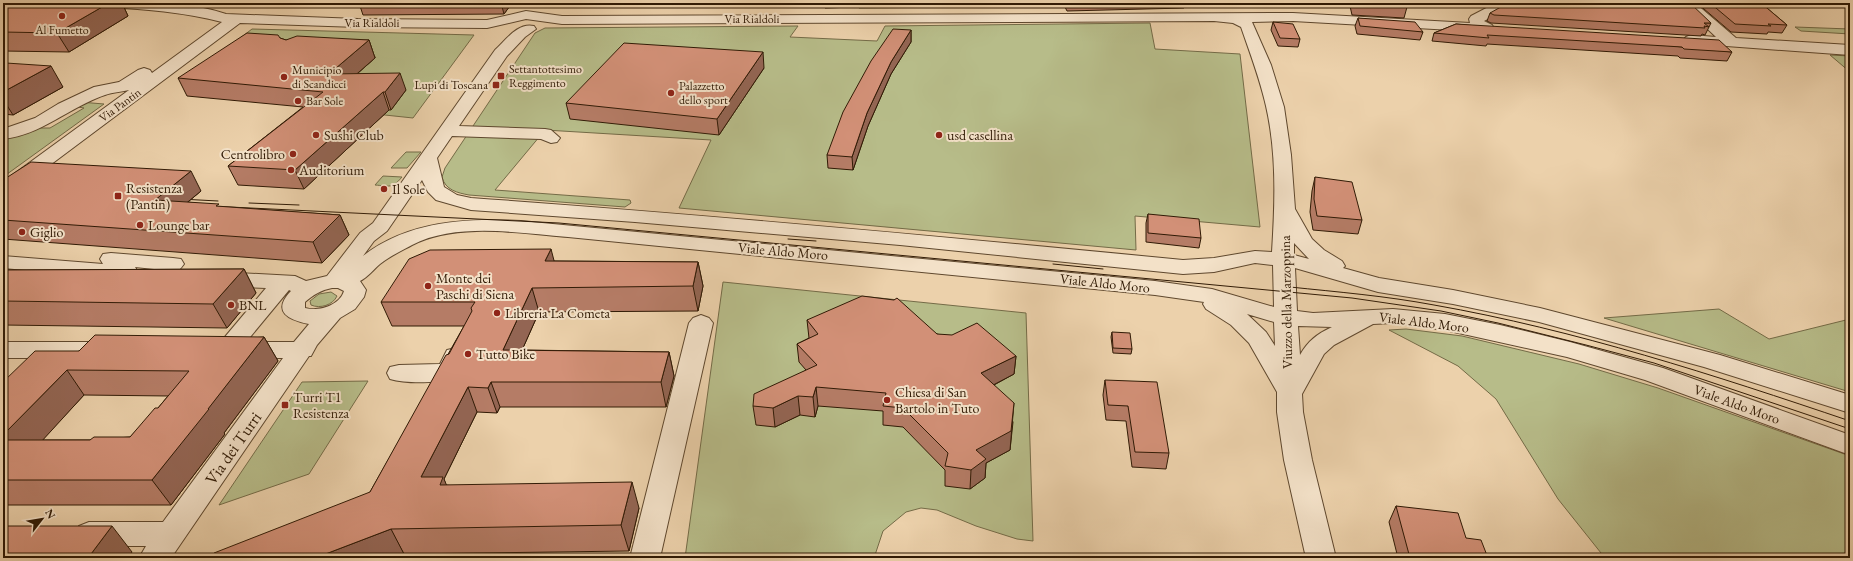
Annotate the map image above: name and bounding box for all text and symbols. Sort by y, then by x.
marker: Al Fumetto [57,11,67,21]
street label: Via Rialdoli [725,11,779,27]
street label: Via Rialdoli [345,15,399,31]
place label: Al Fumetto [34,22,89,38]
place label: Settantottesimo Reggimento [509,61,582,91]
place label: Municipio di Scandicci [292,62,346,92]
marker: Settantottesimo Reggimento [496,71,506,81]
marker: Municipio di Scandicci [279,72,289,82]
place label: Lupi di Toscana [414,77,488,93]
place label: Palazzetto dello sport [679,78,728,108]
marker: Lupi di Toscana [491,80,501,90]
street label: Via Pantin [96,84,145,126]
marker: Palazzetto dello sport [666,88,676,98]
place label: Bar Sole [306,93,343,109]
marker: Bar Sole [293,96,303,106]
place label: Sushi Club [324,126,384,144]
place label: usd casellina [947,126,1013,144]
marker: Sushi Club [311,130,321,140]
marker: usd casellina [934,130,944,140]
place label: Centrolibro [221,145,285,163]
marker: Centrolibro [288,149,298,159]
place label: Auditorium [298,161,364,179]
marker: Auditorium [286,165,296,175]
place label: Resistenza (Pantin) [126,179,182,213]
place label: Il Sole [392,180,426,198]
marker: Il Sole [379,184,389,194]
marker: Resistenza (Pantin) [113,191,123,201]
place label: Lounge bar [148,216,210,234]
marker: Lounge bar [135,220,145,230]
place label: Giglio [30,223,64,241]
marker: Giglio [17,227,27,237]
street label: Viuzzo della Marzoppina [1276,235,1296,369]
street label: Viale Aldo Moro [737,238,829,264]
place label: Monte dei Paschi di Siena [436,269,514,303]
street label: Viale Aldo Moro [1059,269,1151,297]
marker: Monte dei Paschi di Siena [423,281,433,291]
place label: BNL [239,296,267,314]
marker: BNL [226,300,236,310]
place label: Libreria La Cometa [505,304,611,322]
marker: Libreria La Cometa [492,308,502,318]
street label: Viale Aldo Moro [1378,308,1470,336]
place label: Tutto Bike [476,345,535,363]
marker: Tutto Bike [463,349,473,359]
street label: Viale Aldo Moro [1691,380,1783,428]
place label: Chiesa di San Bartolo in Tuto [895,383,979,417]
place label: Turri T1 Resistenza [293,388,349,422]
marker: Chiesa di San Bartolo in Tuto [882,395,892,405]
marker: Turri T1 Resistenza [280,400,290,410]
street label: Via dei Turri [200,407,266,489]
north arrow [22,499,62,539]
text: N [42,506,59,521]

